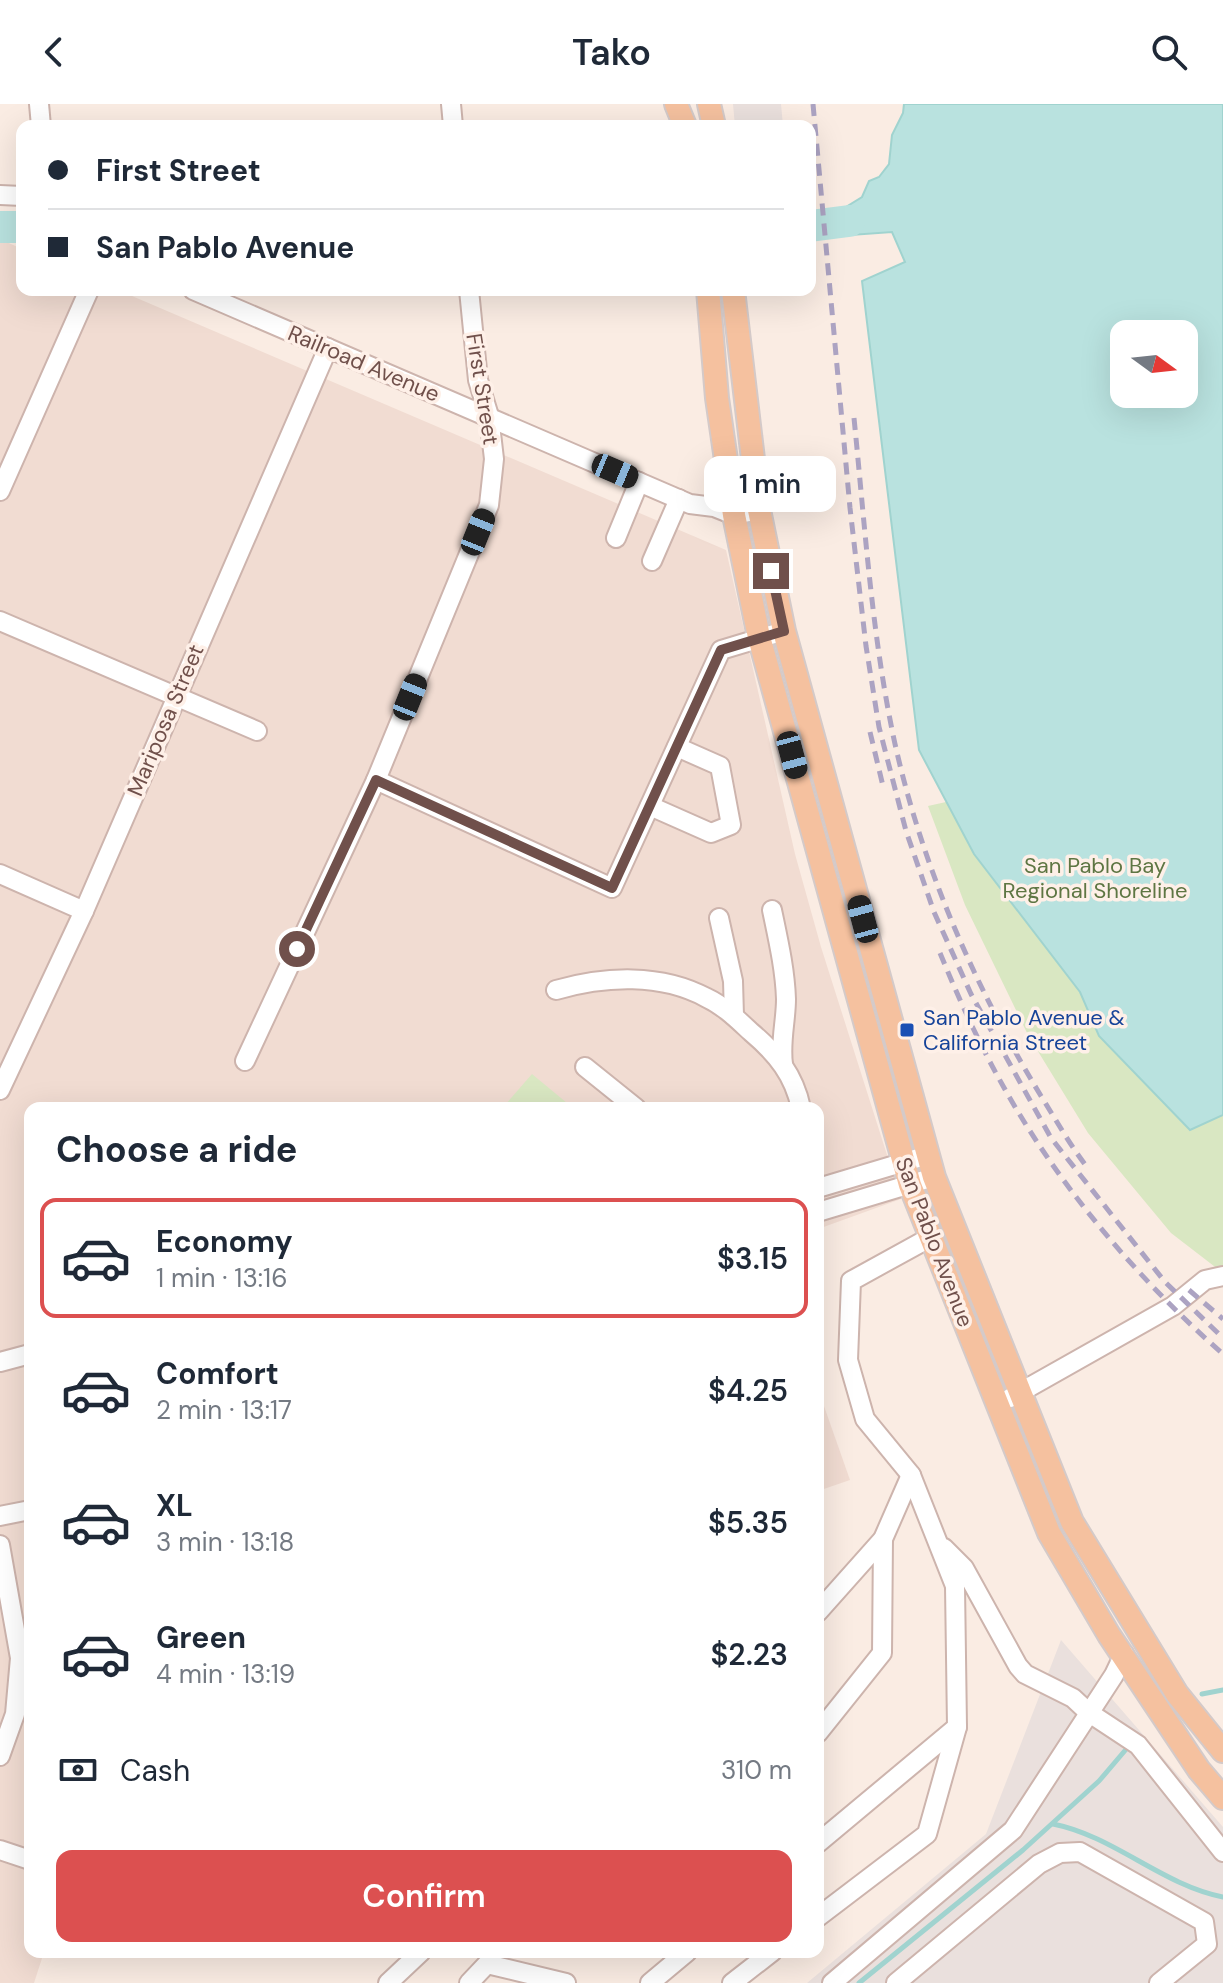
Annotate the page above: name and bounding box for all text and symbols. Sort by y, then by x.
text: Tako [572,29,651,76]
icon: back [32,30,76,74]
icon: search [1147,30,1191,74]
text: First Street [96,151,261,190]
text: San Pablo Avenue [96,228,354,267]
street label: Railroad Avenue [284,318,444,408]
north arrow [1110,320,1198,408]
map controls [1110,320,1198,408]
street label: First Street [459,331,506,447]
car [588,451,642,491]
callout: 1 min [705,455,837,511]
text: 1 min [739,467,801,501]
car [458,505,498,559]
route end [753,553,789,589]
street label: Mariposa Street [120,640,210,800]
car [390,670,430,724]
car [774,729,810,781]
park label: San Pablo Bay Regional Shoreline [1003,851,1187,905]
car [845,893,881,945]
route start [279,931,315,967]
place label: San Pablo Avenue & California Street [923,1003,1125,1057]
marker: San Pablo Avenue & California Street [898,1021,916,1039]
text: Choose a ride [56,1126,297,1173]
street label: San Pablo Avenue [889,1153,980,1331]
icon: car [60,1222,132,1294]
text: Economy [156,1222,293,1261]
text: $3.15 [717,1239,788,1278]
text: 1 min · 13:16 [156,1261,288,1295]
icon: car [60,1354,132,1426]
text: Comfort [156,1354,279,1393]
text: $4.25 [708,1371,788,1410]
text: 2 min · 13:17 [156,1393,292,1427]
icon: car [60,1486,132,1558]
text: XL [156,1486,193,1525]
text: $5.35 [708,1503,788,1542]
text: 3 min · 13:18 [156,1525,294,1559]
icon: car [60,1618,132,1690]
text: Green [156,1618,246,1657]
text: $2.23 [710,1635,788,1674]
text: 4 min · 13:19 [156,1657,295,1691]
icon: cash [56,1748,100,1792]
text: Cash [120,1751,190,1790]
text: 310 m [721,1753,792,1787]
button: Confirm [56,1850,792,1942]

